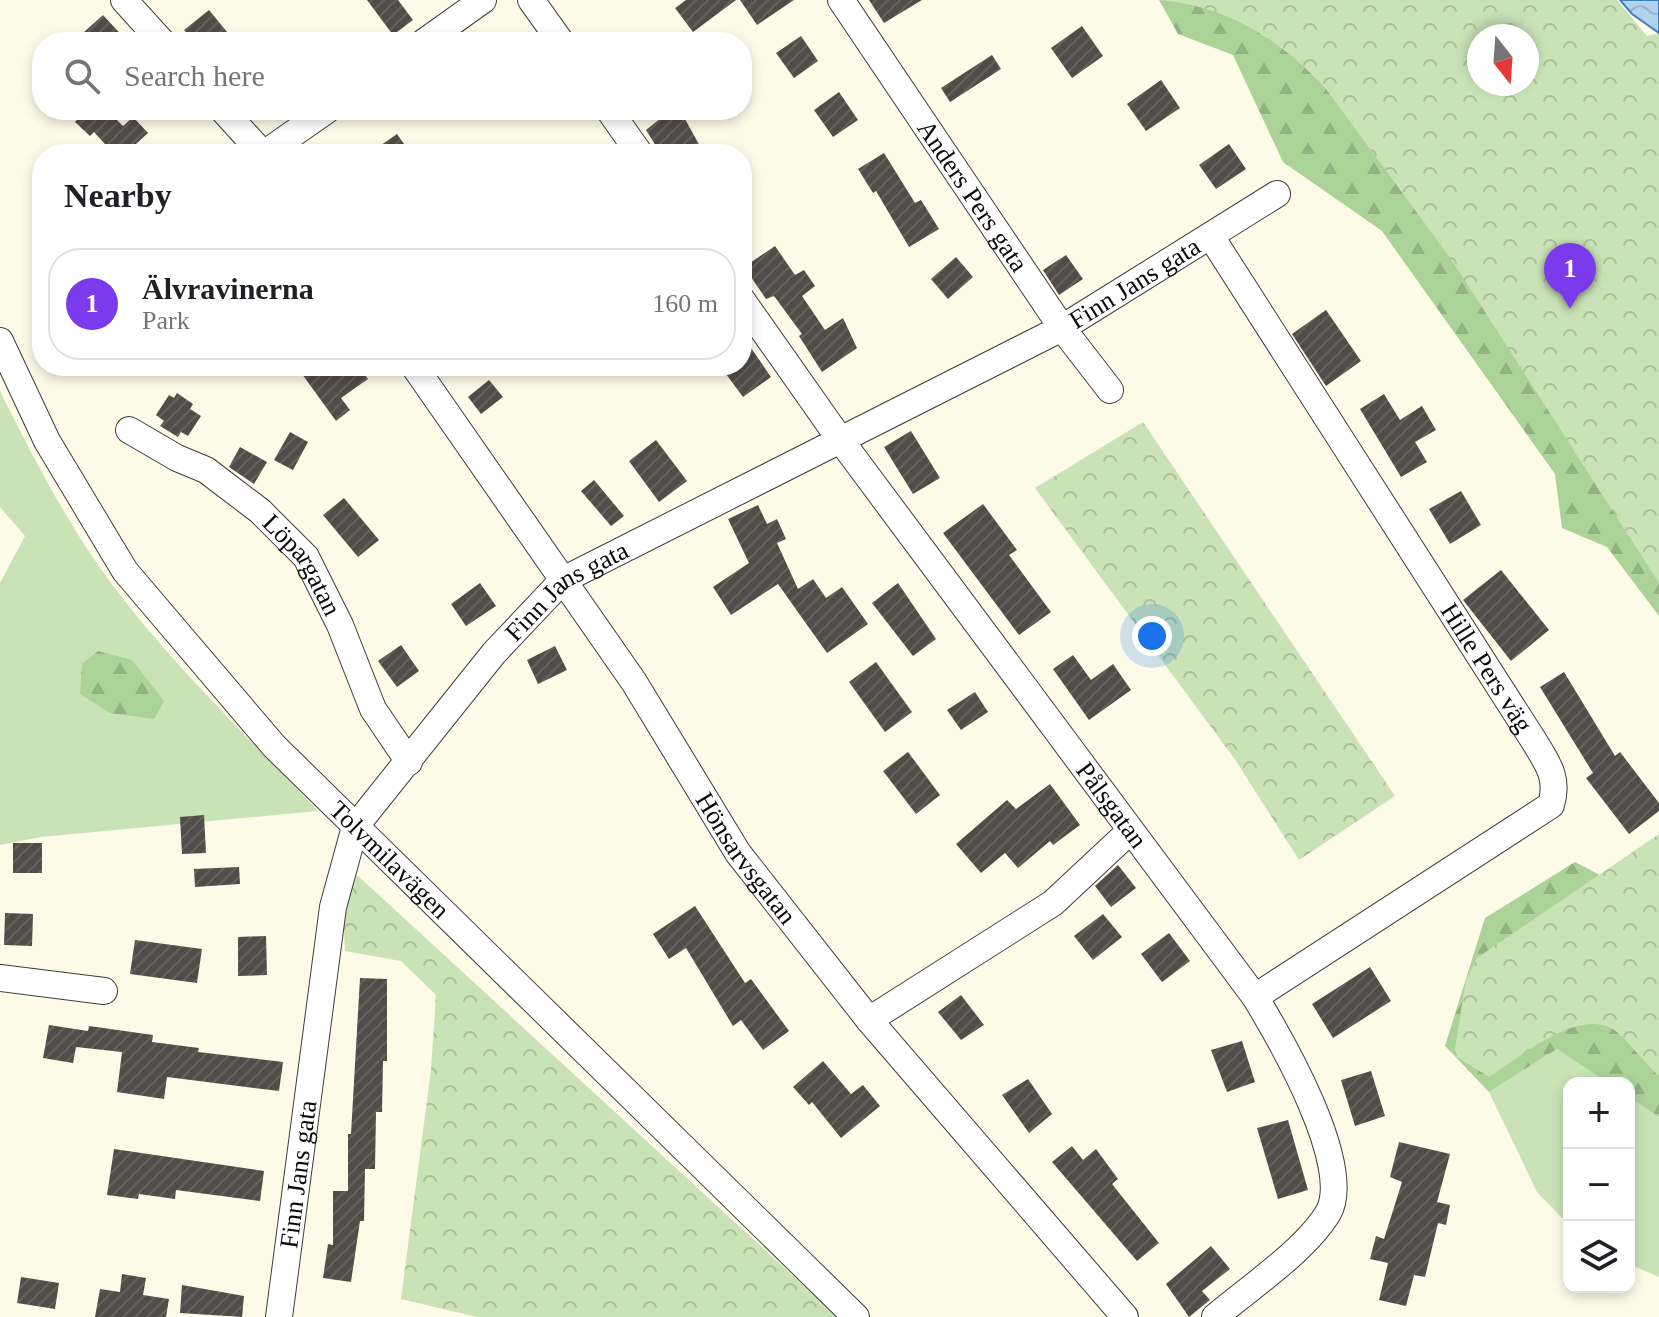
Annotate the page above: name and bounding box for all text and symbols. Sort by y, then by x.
north arrow [1467,24,1539,96]
search box [32,32,752,120]
icon: search [60,54,104,98]
text: Search here [124,59,265,92]
street label: Anders Pers gata [911,115,1034,278]
text: Nearby [64,177,172,214]
street label: Finn Jans gata [1064,231,1206,335]
pin: 1 [1544,243,1596,309]
text: Älvravinerna [142,272,314,305]
text: 1 [86,289,99,318]
text: 160 m [652,289,718,318]
text: Park [142,306,190,335]
street label: Löpargatan [257,508,347,620]
street label: Finn Jans gata [499,535,633,647]
street label: Hille Pers väg [1435,598,1538,738]
your location [1132,616,1172,656]
street label: Pålsgatan [1070,757,1153,854]
street label: Hönsarvsgatan [690,787,802,930]
street label: Tolvmilavägen [324,795,455,925]
map controls [1563,1077,1635,1293]
button: + [1563,1077,1635,1149]
street label: Finn Jans gata [274,1098,322,1250]
button: − [1563,1149,1635,1221]
button: layers [1563,1221,1635,1293]

